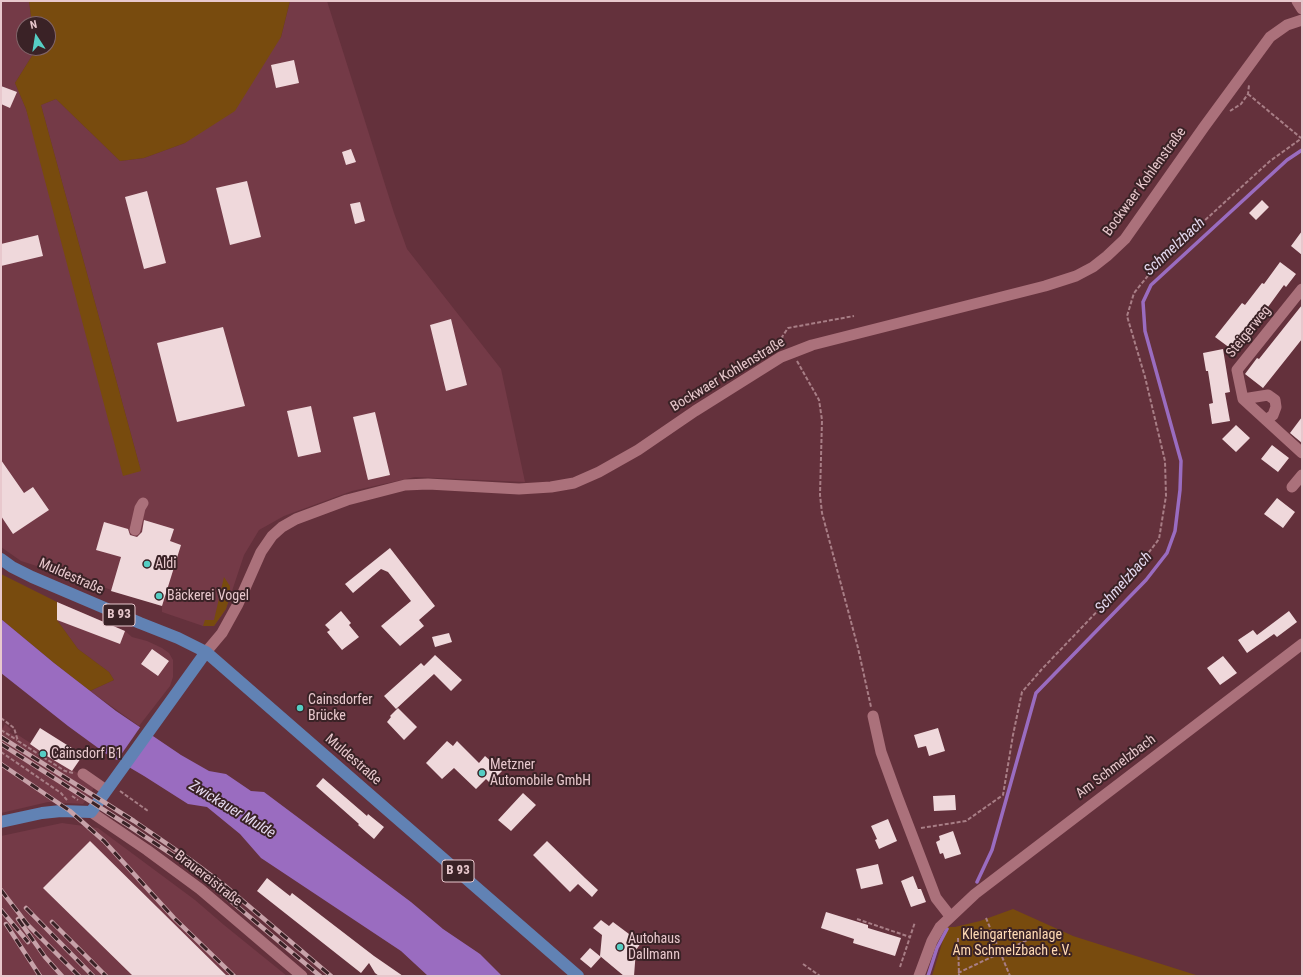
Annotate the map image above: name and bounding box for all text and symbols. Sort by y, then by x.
north arrow [16,16,56,56]
text: N [29,18,38,32]
street label: Bockwaer Kohlenstraße [1100,124,1190,240]
water label: Schmelzbach [1141,214,1209,280]
street label: Steigerweg [1223,303,1275,361]
street label: Bockwaer Kohlenstraße [668,334,788,416]
water label: Schmelzbach [1092,548,1156,618]
street label: Muldestraße [36,555,106,599]
place label: Aldi [155,556,176,572]
marker: Aldi [142,559,152,569]
place label: Bäckerei Vogel [167,588,249,604]
marker: Bäckerei Vogel [154,591,164,601]
road number: B 93 [103,604,135,626]
place label: Cainsdorfer Brücke [308,692,372,724]
marker: Cainsdorfer Brücke [295,703,305,713]
street label: Muldestraße [321,731,385,789]
street label: Am Schmelzbach [1073,732,1159,802]
place label: Cainsdorf B1 [51,746,123,762]
marker: Cainsdorf B1 [38,749,48,759]
place label: Metzner Automobile GmbH [490,757,591,790]
marker: Metzner Automobile GmbH [477,768,487,778]
water label: Zwickauer Mulde [186,777,278,843]
street label: Brauereistraße [171,848,245,910]
road number: B 93 [442,860,474,882]
park label: Kleingartenanlage Am Schmelzbach e.V. [952,927,1072,960]
place label: Autohaus Dallmann [628,931,680,964]
marker: Autohaus Dallmann [615,942,625,952]

